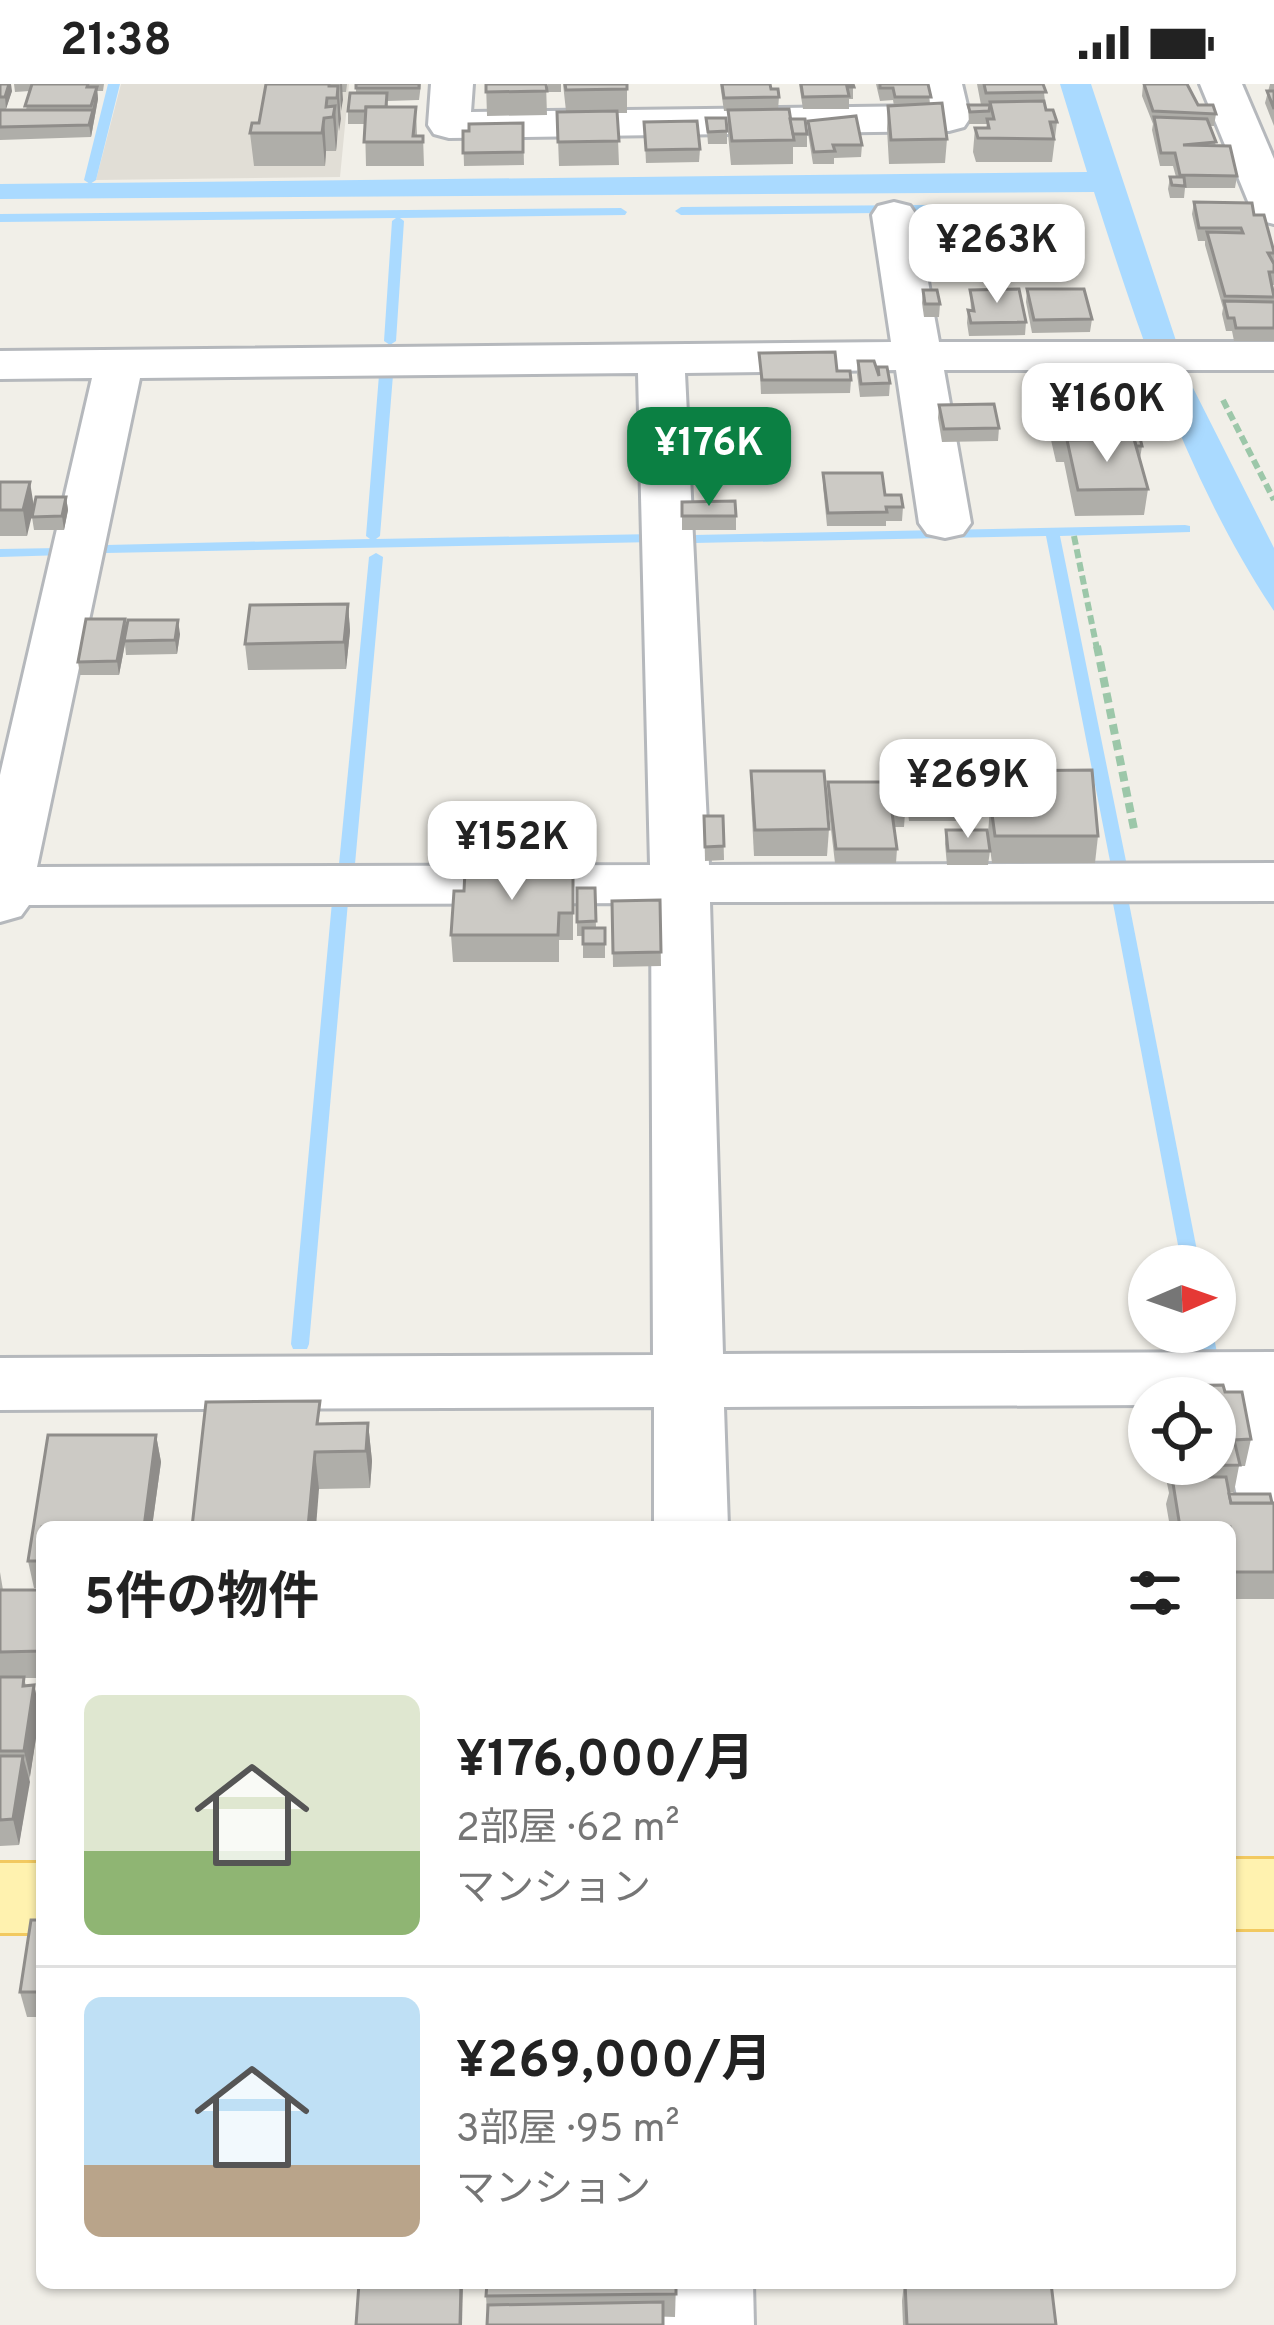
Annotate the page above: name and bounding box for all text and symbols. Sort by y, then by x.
text: 21:38 [60,14,172,71]
pin: ¥263K [913,204,1081,306]
text: ¥263K [936,218,1058,267]
pin: ¥160K [1023,363,1191,465]
text: ¥160K [1049,377,1165,426]
pin: ¥176K [625,407,793,509]
text: ¥176K [654,421,764,470]
pin: ¥269K [884,739,1052,841]
text: ¥269K [906,753,1030,802]
pin: ¥152K [428,801,596,903]
text: ¥152K [455,815,569,864]
north arrow [1128,1245,1236,1353]
map controls [1128,1245,1236,1485]
button: locate [1128,1377,1236,1485]
icon: filters [1122,1560,1188,1626]
text: 5件の物件 [84,1568,319,1633]
text: ¥176,000/月 [456,1730,755,1795]
icon: home [180,1743,324,1887]
text: 2部屋 · 62 m² [456,1806,680,1855]
text: マンション [456,1866,651,1915]
text: ¥269,000/月 [456,2031,772,2096]
icon: home [180,2045,324,2189]
text: 3部屋 · 95 m² [456,2107,680,2156]
text: マンション [456,2167,651,2216]

